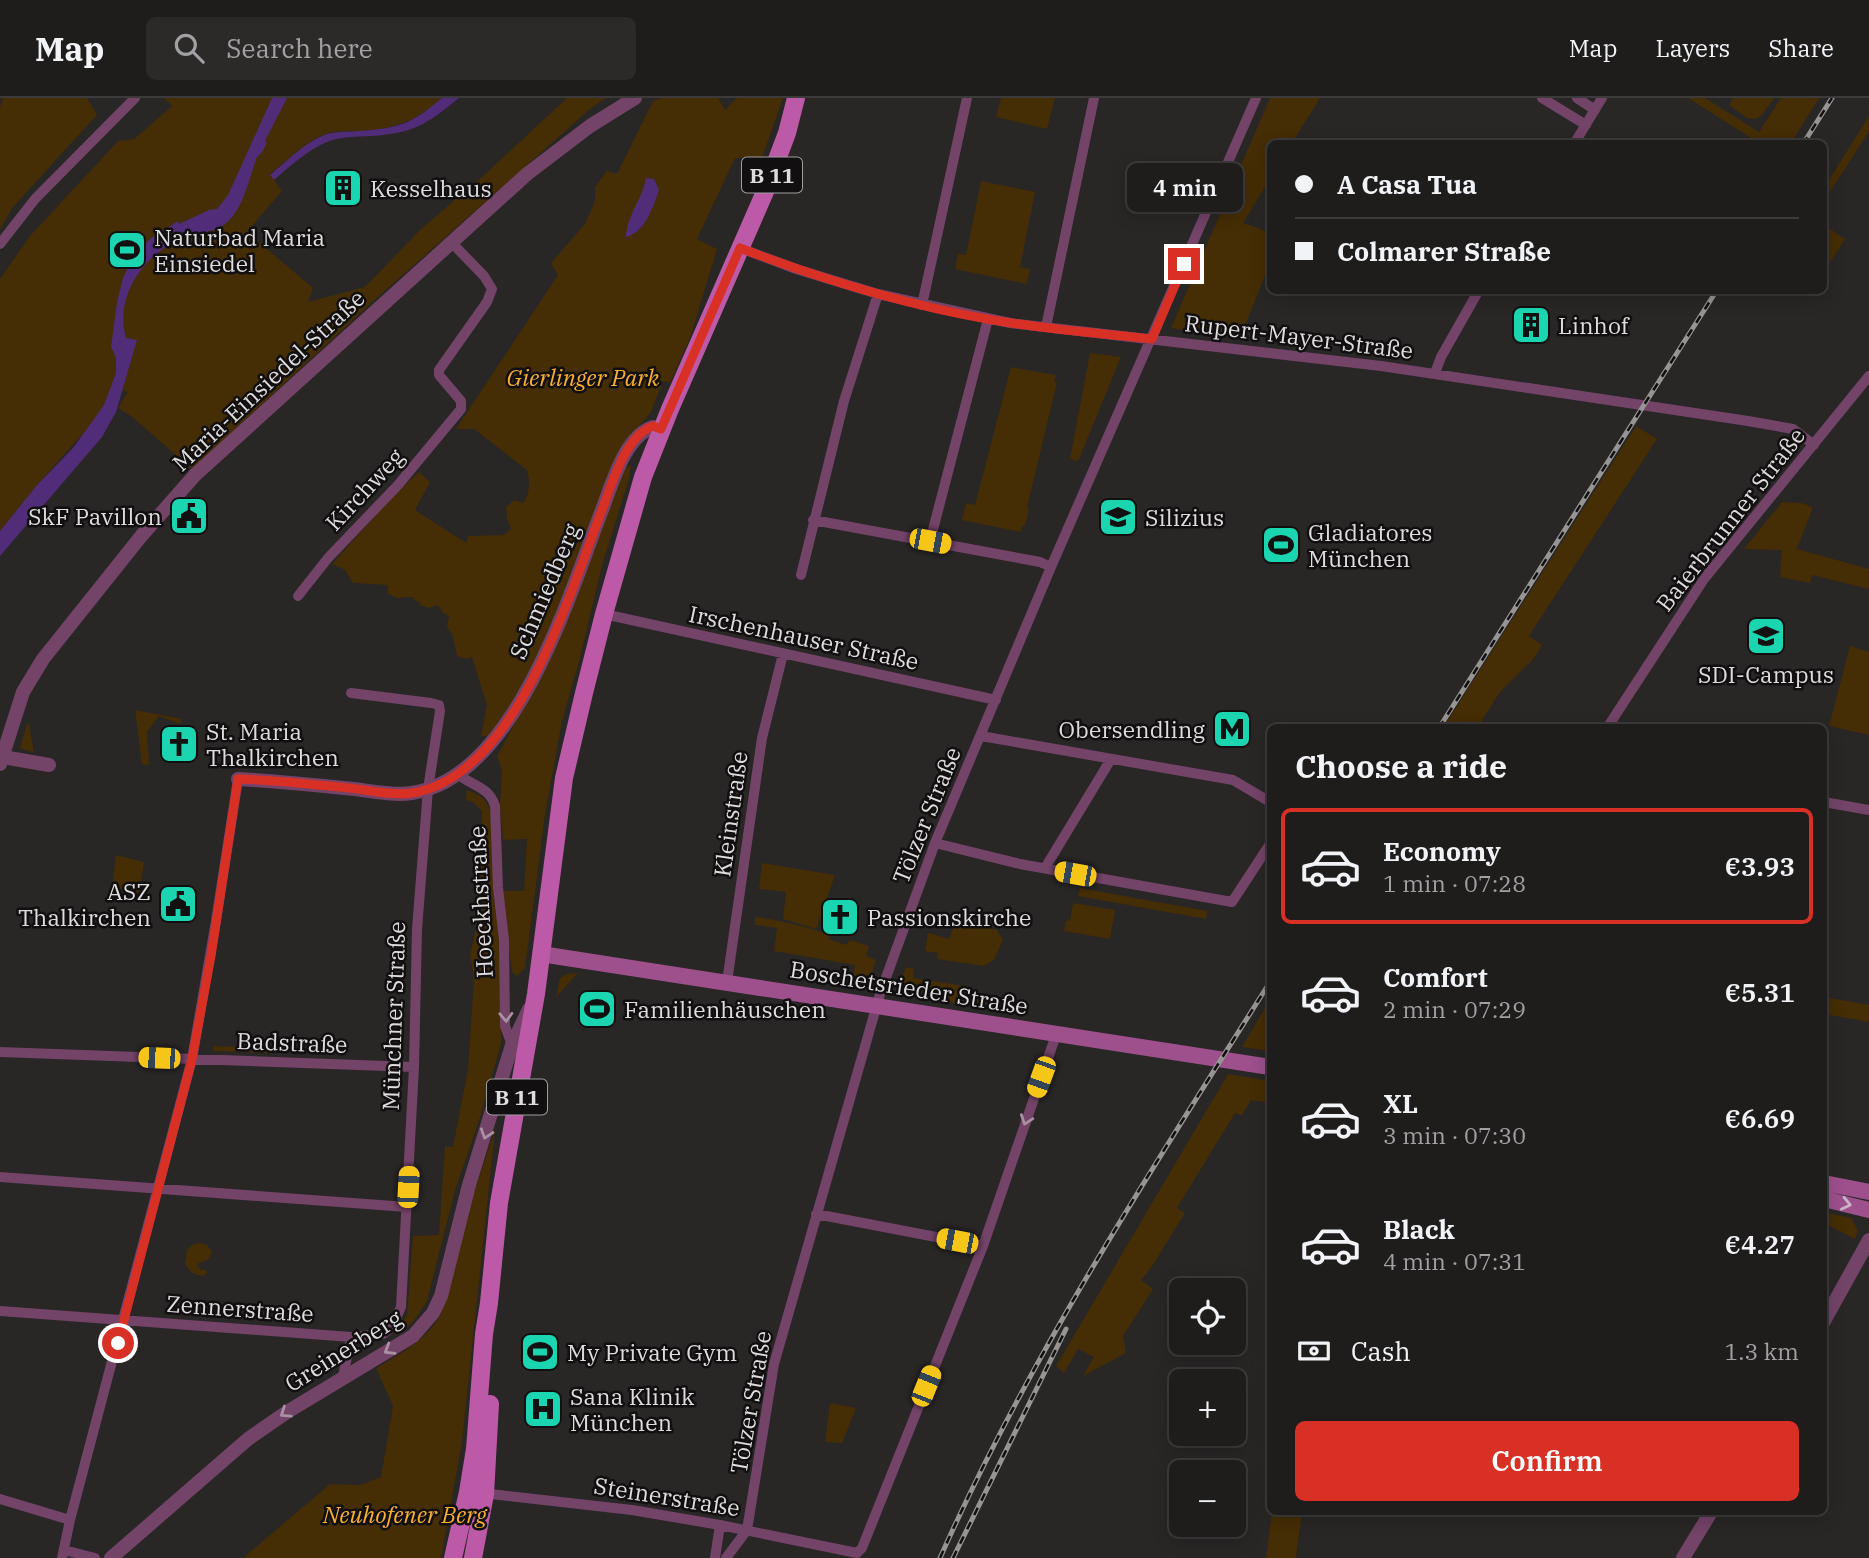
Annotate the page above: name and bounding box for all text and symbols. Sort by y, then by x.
search box [146,17,636,80]
text: Map [35,27,104,70]
icon: search [170,29,208,67]
text: Search here [226,31,373,65]
text: Map [1569,32,1617,64]
text: Layers [1655,32,1730,64]
text: Share [1768,32,1834,64]
road number: B 11 [742,158,802,192]
callout: 4 min [1126,162,1242,212]
building icon: Kesselhaus [322,167,364,209]
text: A Casa Tua [1337,167,1477,201]
text: 4 min [1153,172,1217,202]
place label: Kesselhaus [370,173,492,203]
place label: Naturbad Maria Einsiedel [154,222,325,278]
sports icon: Naturbad Maria Einsiedel [106,229,148,271]
text: Colmarer Straße [1337,234,1551,268]
route end [1168,248,1200,280]
street label: Maria-Einsiedel-Straße [165,283,371,477]
building icon: Linhof [1510,304,1552,346]
street label: Rupert-Mayer-Straße [1183,307,1415,365]
place label: Linhof [1558,310,1631,340]
park label: Gierlinger Park [507,362,660,392]
street label: Baierbrunner Straße [1649,421,1811,617]
street label: Kirchweg [318,441,410,537]
public building icon: SkF Pavillon [168,495,210,537]
school or university icon: Silizius [1097,496,1139,538]
place label: SkF Pavillon [28,501,162,531]
place label: Silizius [1145,502,1224,532]
place label: Gladiatores München [1308,517,1432,573]
street label: Schmiedberg [502,518,586,663]
sports icon: Gladiatores München [1260,524,1302,566]
car [908,527,953,555]
street label: Irschenhauser Straße [686,598,922,676]
school or university icon: SDI-Campus [1745,615,1787,657]
place label: SDI-Campus [1698,659,1834,689]
metro station icon: Obersendling [1211,708,1253,750]
place label: Obersendling [1058,714,1205,744]
place label: St. Maria Thalkirchen [206,716,339,772]
church icon: St. Maria Thalkirchen [158,723,200,765]
street label: Tölzer Straße [885,742,967,888]
text: Choose a ride [1295,745,1507,787]
street label: Kleinstraße [706,749,754,879]
street label: Hoeckhstraße [461,825,499,979]
text: Economy [1383,834,1501,868]
icon: car [1299,835,1362,898]
text: €3.93 [1725,849,1795,883]
car [1053,860,1098,888]
text: 1 min · 07:28 [1383,868,1526,898]
place label: ASZ Thalkirchen [18,876,151,932]
public building icon: ASZ Thalkirchen [157,883,199,925]
church icon: Passionskirche [819,896,861,938]
place label: Passionskirche [867,902,1031,932]
street label: Münchner Straße [375,921,411,1111]
street label: Boschetsrieder Straße [788,953,1030,1021]
text: Comfort [1383,960,1488,994]
icon: car [1299,961,1362,1024]
text: €5.31 [1725,975,1795,1009]
sports icon: Familienhäuschen [576,988,618,1030]
place label: Familienhäuschen [624,994,826,1024]
text: 2 min · 07:29 [1383,994,1526,1024]
one-way arrow [498,1012,513,1023]
street label: Badstraße [236,1025,348,1059]
car [138,1047,181,1069]
car [1024,1054,1059,1100]
road number: B 11 [487,1080,547,1114]
text: XL [1383,1086,1418,1120]
icon: car [1299,1087,1362,1150]
text: €6.69 [1725,1101,1795,1135]
one-way arrow [1020,1113,1034,1126]
text: 3 min · 07:30 [1383,1120,1526,1150]
one-way arrow [480,1127,494,1139]
car [397,1165,420,1209]
one-way arrow [1840,1196,1852,1211]
text: Black [1383,1212,1455,1246]
icon: car [1299,1213,1362,1276]
car [935,1227,980,1255]
text: €4.27 [1725,1227,1795,1261]
text: 4 min · 07:31 [1383,1246,1526,1276]
map controls [1169,1278,1246,1537]
button: locate [1169,1278,1246,1355]
street label: Zennerstraße [165,1288,315,1328]
street label: Greinerberg [279,1302,408,1398]
route start [102,1327,134,1359]
street label: Tölzer Straße [723,1328,777,1476]
sports icon: My Private Gym [519,1331,561,1373]
icon: cash [1295,1332,1333,1370]
text: Cash [1351,1334,1411,1368]
text: 1.3 km [1725,1336,1799,1366]
place label: My Private Gym [567,1337,737,1367]
one-way arrow [384,1342,397,1355]
car [909,1363,944,1409]
button: + [1169,1369,1246,1446]
place label: Sana Klinik München [570,1381,695,1437]
hospital icon: Sana Klinik München [522,1388,564,1430]
one-way arrow [280,1405,293,1417]
button: Confirm [1295,1421,1799,1501]
button: − [1169,1460,1246,1537]
street label: Steinerstraße [592,1470,742,1522]
park label: Neuhofener Berg [322,1499,488,1529]

